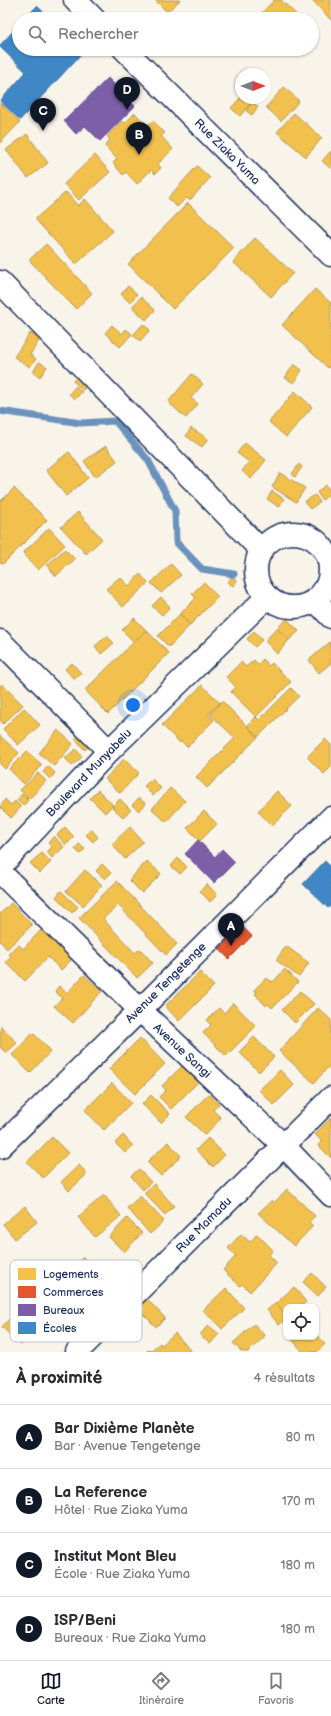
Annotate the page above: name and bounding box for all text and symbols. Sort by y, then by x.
search box [12,12,319,56]
icon: search [26,23,48,45]
text: Rechercher [58,25,138,44]
north arrow [235,68,271,104]
pin: D [114,77,140,110]
pin: C [30,98,56,131]
street label: Rue Ziaka Yuma [191,116,263,188]
pin: B [126,122,152,155]
your location [123,695,143,715]
street label: Boulevard Munyabelu [43,726,135,820]
pin: A [218,913,244,946]
street label: Avenue Tengetenge [122,939,210,1027]
street label: Avenue Sangi [150,1020,214,1082]
street label: Rue Mamadu [173,1194,235,1256]
legend [10,1260,142,1342]
text: Logements [43,1268,99,1281]
text: Commerces [43,1286,104,1299]
text: Bureaux [43,1304,84,1317]
map controls [283,1304,319,1340]
button: locate [283,1304,319,1340]
text: Écoles [43,1321,77,1335]
text: À proximité [16,1368,102,1388]
text: 4 résultats [253,1370,315,1386]
text: Bar Dixième Planète [54,1419,194,1438]
text: A [25,1429,33,1445]
text: 80 m [286,1429,315,1445]
text: Bar · Avenue Tengetenge [54,1438,201,1454]
text: La Reference [54,1483,147,1502]
text: B [24,1493,34,1509]
text: 170 m [282,1493,315,1509]
text: Hôtel · Rue Ziaka Yuma [54,1502,188,1518]
text: Institut Mont Bleu [54,1547,176,1566]
text: C [24,1557,34,1573]
text: 180 m [280,1557,315,1573]
text: École · Rue Ziaka Yuma [54,1566,190,1582]
text: ISP/Beni [54,1611,116,1630]
text: D [24,1621,34,1637]
text: 180 m [280,1621,315,1637]
text: Bureaux · Rue Ziaka Yuma [54,1630,206,1646]
tab: Carte [37,1670,65,1707]
tab: Itinéraire [139,1670,184,1707]
tab: Favoris [258,1670,294,1707]

